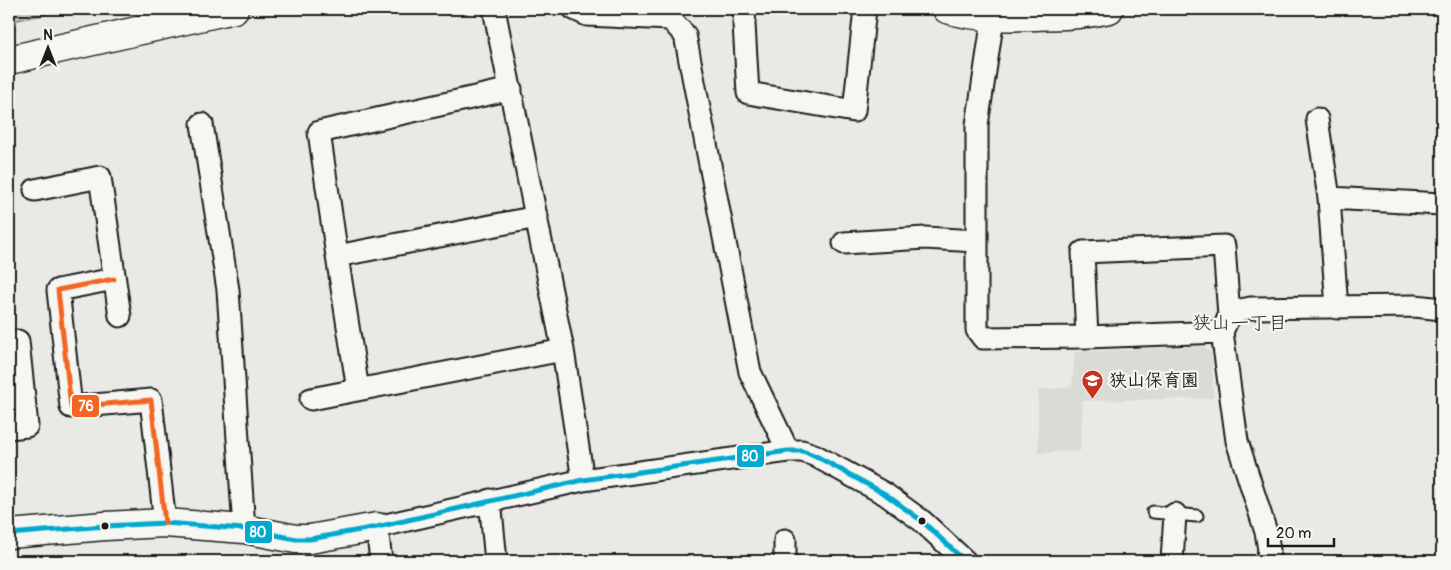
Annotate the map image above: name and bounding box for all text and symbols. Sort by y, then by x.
north arrow [22,22,72,72]
text: N [43,27,53,44]
district label: 狭山一丁目 [1192,311,1288,335]
school or university icon: 狭山保育園 [1081,368,1105,399]
place label: 狭山保育園 [1109,369,1199,392]
line badge: 76 [71,394,100,418]
text: 76 [78,398,94,415]
line badge: 80 [736,444,765,468]
text: 80 [742,448,759,465]
scale bar [1268,515,1335,547]
unlabelled marker [917,516,927,526]
line badge: 80 [244,520,273,544]
unlabelled marker [100,521,110,531]
text: 80 [250,524,267,541]
text: 20 m [1276,524,1311,543]

